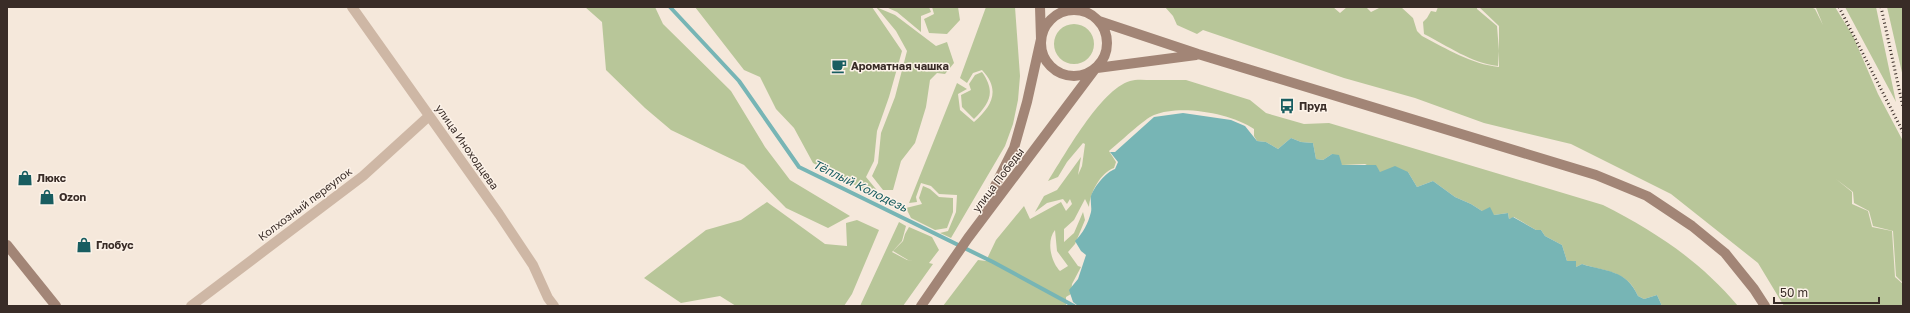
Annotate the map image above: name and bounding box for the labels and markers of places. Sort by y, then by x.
cafe icon: Ароматная чашка [830,57,848,75]
place label: Ароматная чашка [851,59,949,72]
bus stop icon: Пруд [1278,97,1296,115]
place label: Пруд [1299,99,1327,112]
shop icon: Люкс [16,169,34,187]
place label: Люкс [37,171,67,184]
shop icon: Ozon [38,188,56,206]
place label: Ozon [59,190,87,203]
shop icon: Глобус [75,236,93,254]
place label: Глобус [96,238,134,251]

